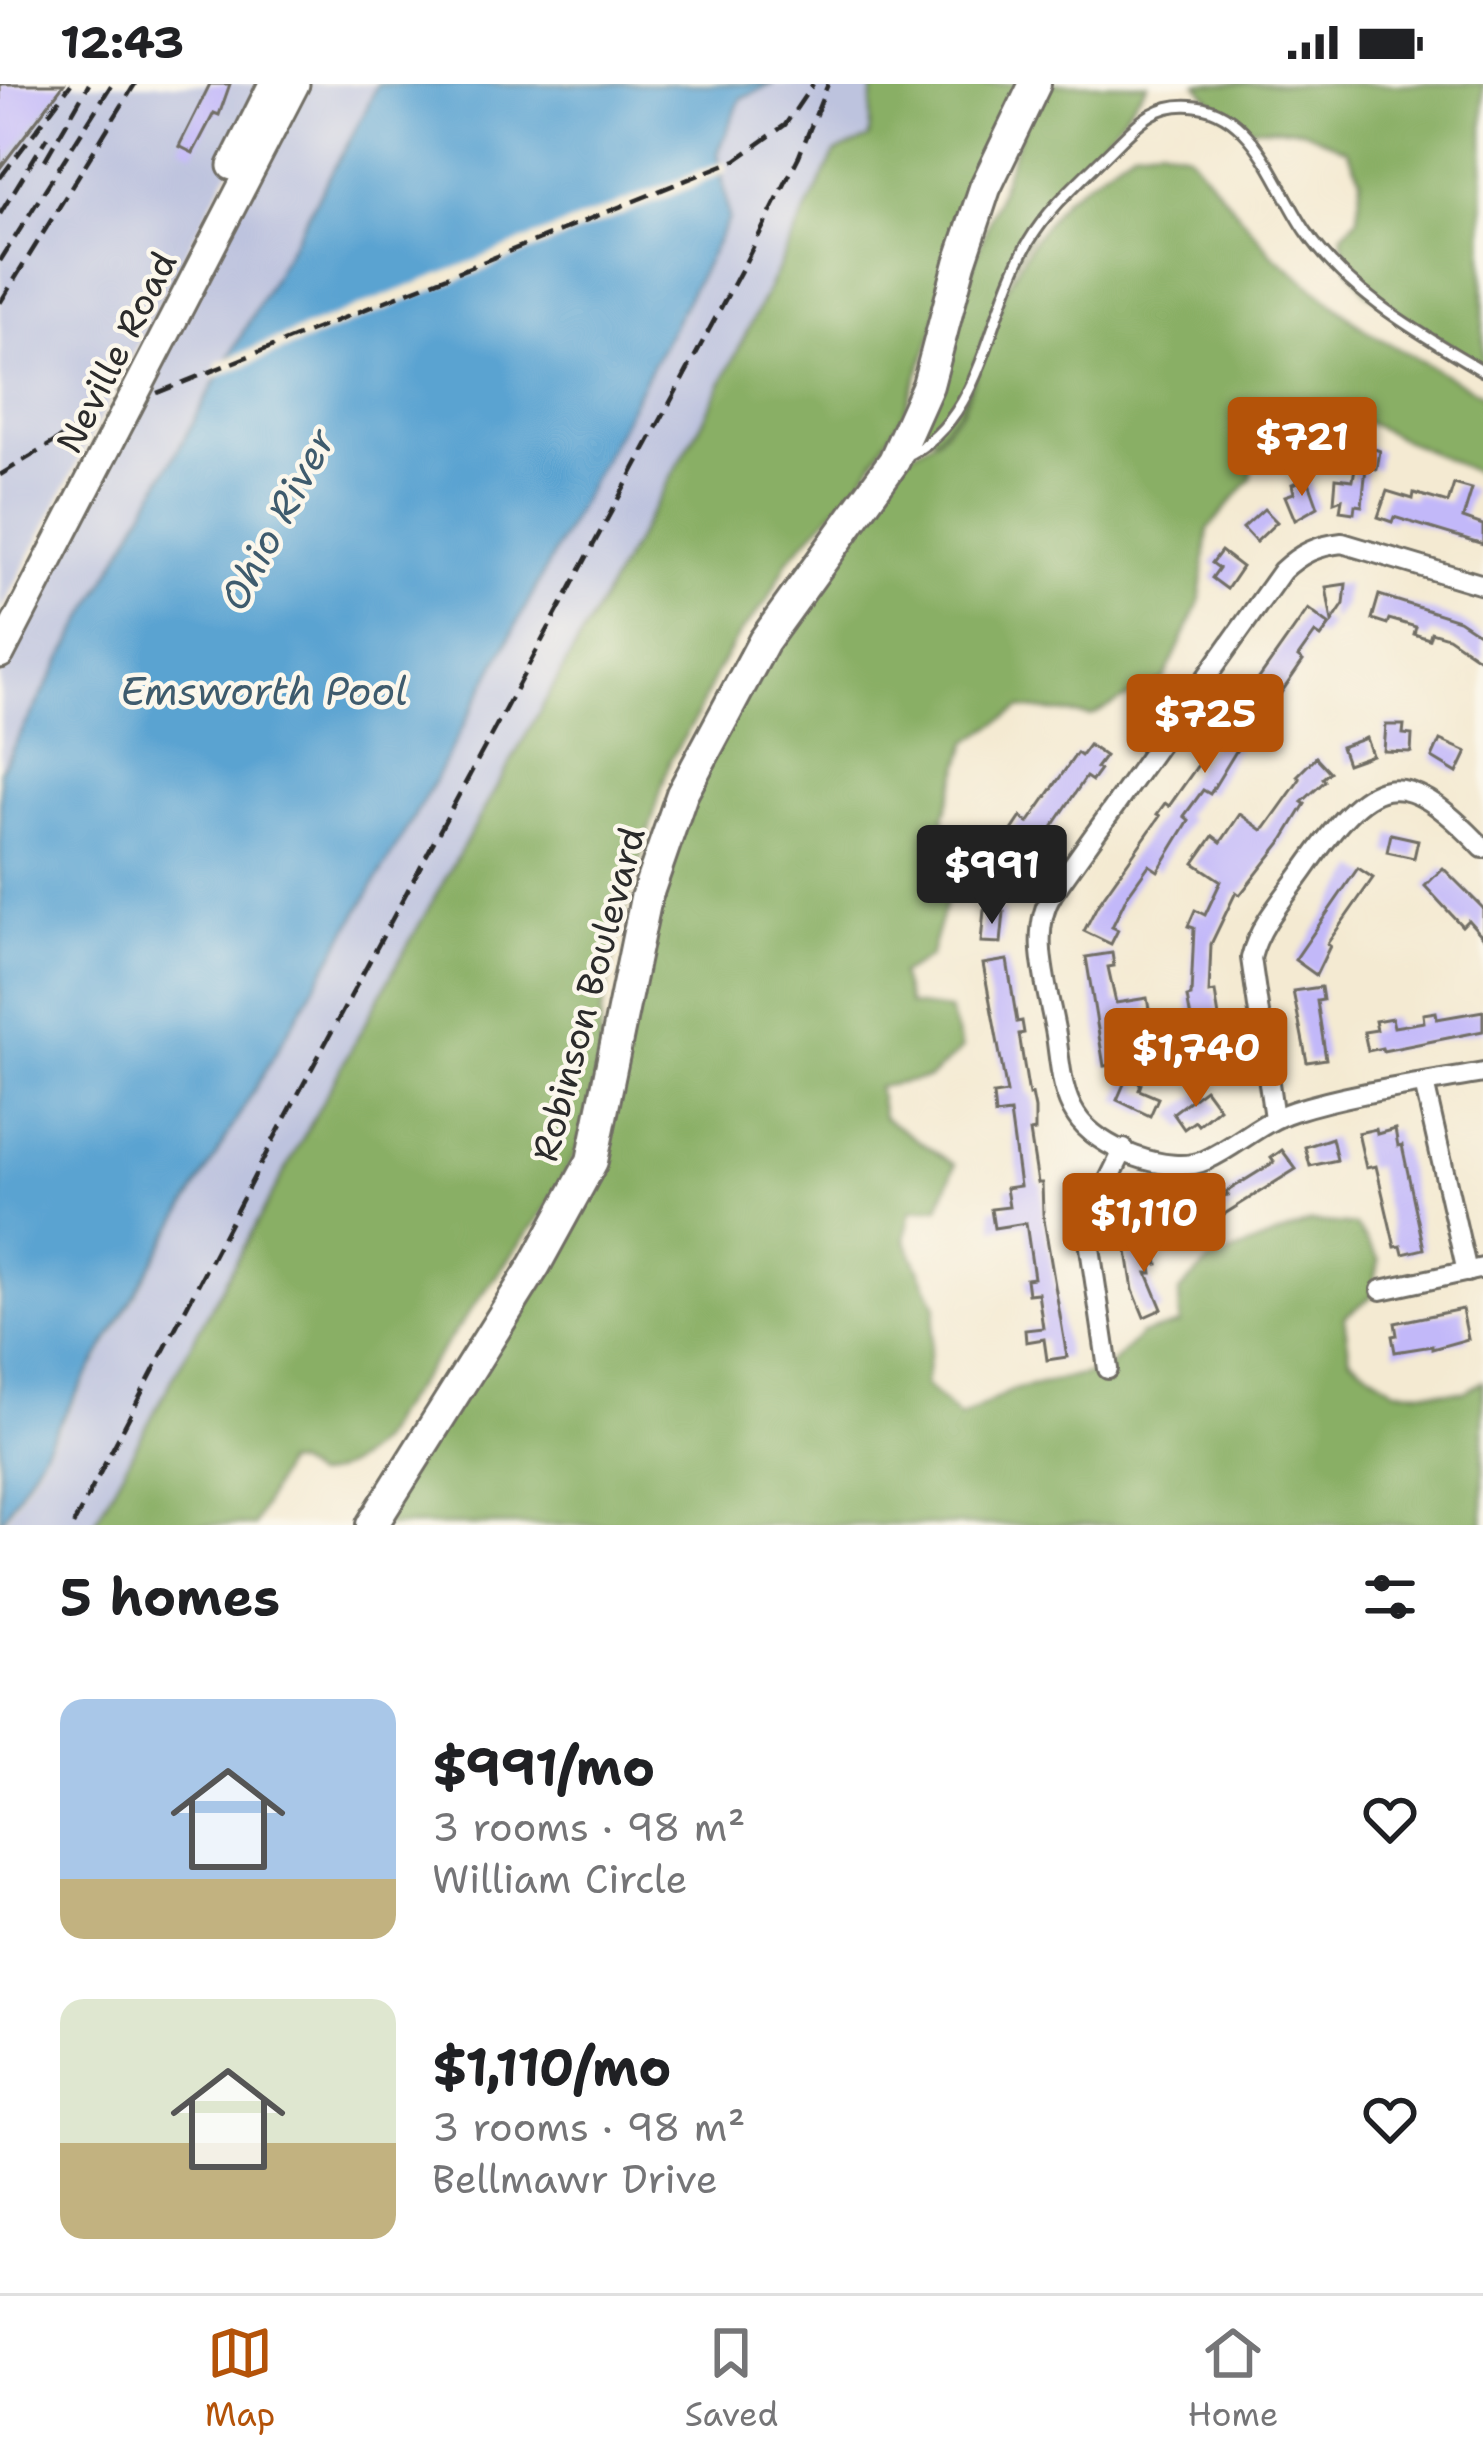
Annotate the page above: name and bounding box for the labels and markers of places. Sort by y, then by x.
pin: $721 [1231,397,1373,499]
pin: $725 [1134,674,1276,776]
pin: $991 [921,825,1063,927]
pin: $1,740 [1098,1008,1294,1110]
pin: $1,110 [1046,1173,1242,1275]

